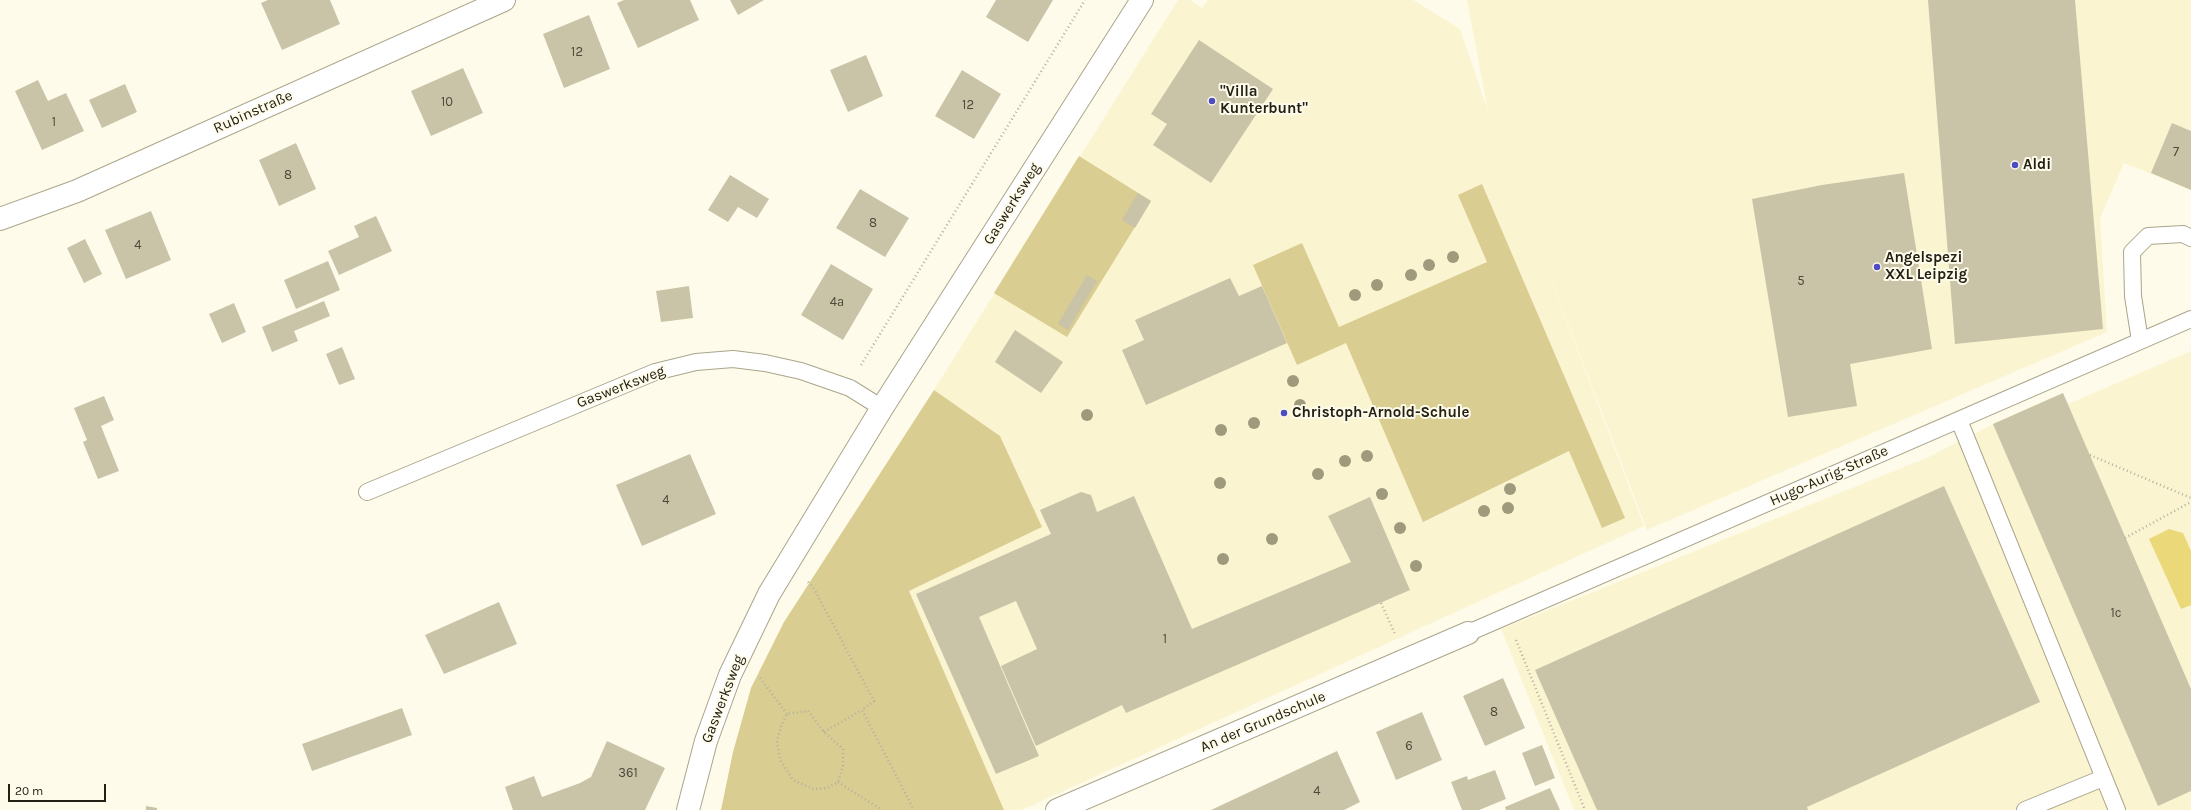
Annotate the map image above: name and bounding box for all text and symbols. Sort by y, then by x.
house number: 12 [571,44,583,60]
place label: "Villa Kunterbunt" [1220,83,1308,118]
street label: Rubinstraße [211,87,295,137]
house number: 10 [441,94,453,110]
marker: "Villa Kunterbunt" [1207,96,1217,106]
house number: 12 [962,97,974,113]
house number: 1 [52,114,56,130]
house number: 7 [2173,144,2179,160]
place label: Aldi [2023,156,2051,174]
street label: Gaswerksweg [980,160,1044,248]
marker: Aldi [2010,160,2020,170]
house number: 8 [284,167,292,183]
house number: 8 [869,215,877,231]
house number: 4 [134,237,142,253]
place label: Angelspezi XXL Leipzig [1885,249,1967,284]
marker: Angelspezi XXL Leipzig [1872,262,1882,272]
house number: 5 [1797,273,1805,289]
house number: 4a [830,294,844,310]
street label: Gaswerksweg [574,362,668,412]
place label: Christoph-Arnold-Schule [1292,404,1469,422]
marker: Christoph-Arnold-Schule [1279,408,1289,418]
street label: Hugo-Aurig-Straße [1767,442,1891,510]
house number: 4 [662,492,670,508]
house number: 1c [2110,605,2122,621]
house number: 1 [1163,631,1167,647]
street label: Gaswerksweg [698,652,748,746]
street label: An der Grundschule [1198,687,1328,757]
house number: 8 [1490,704,1498,720]
house number: 6 [1405,738,1413,754]
house number: 361 [618,765,638,781]
scale bar [10,776,108,802]
house number: 4 [1313,783,1321,799]
text: 20 m [15,784,43,798]

